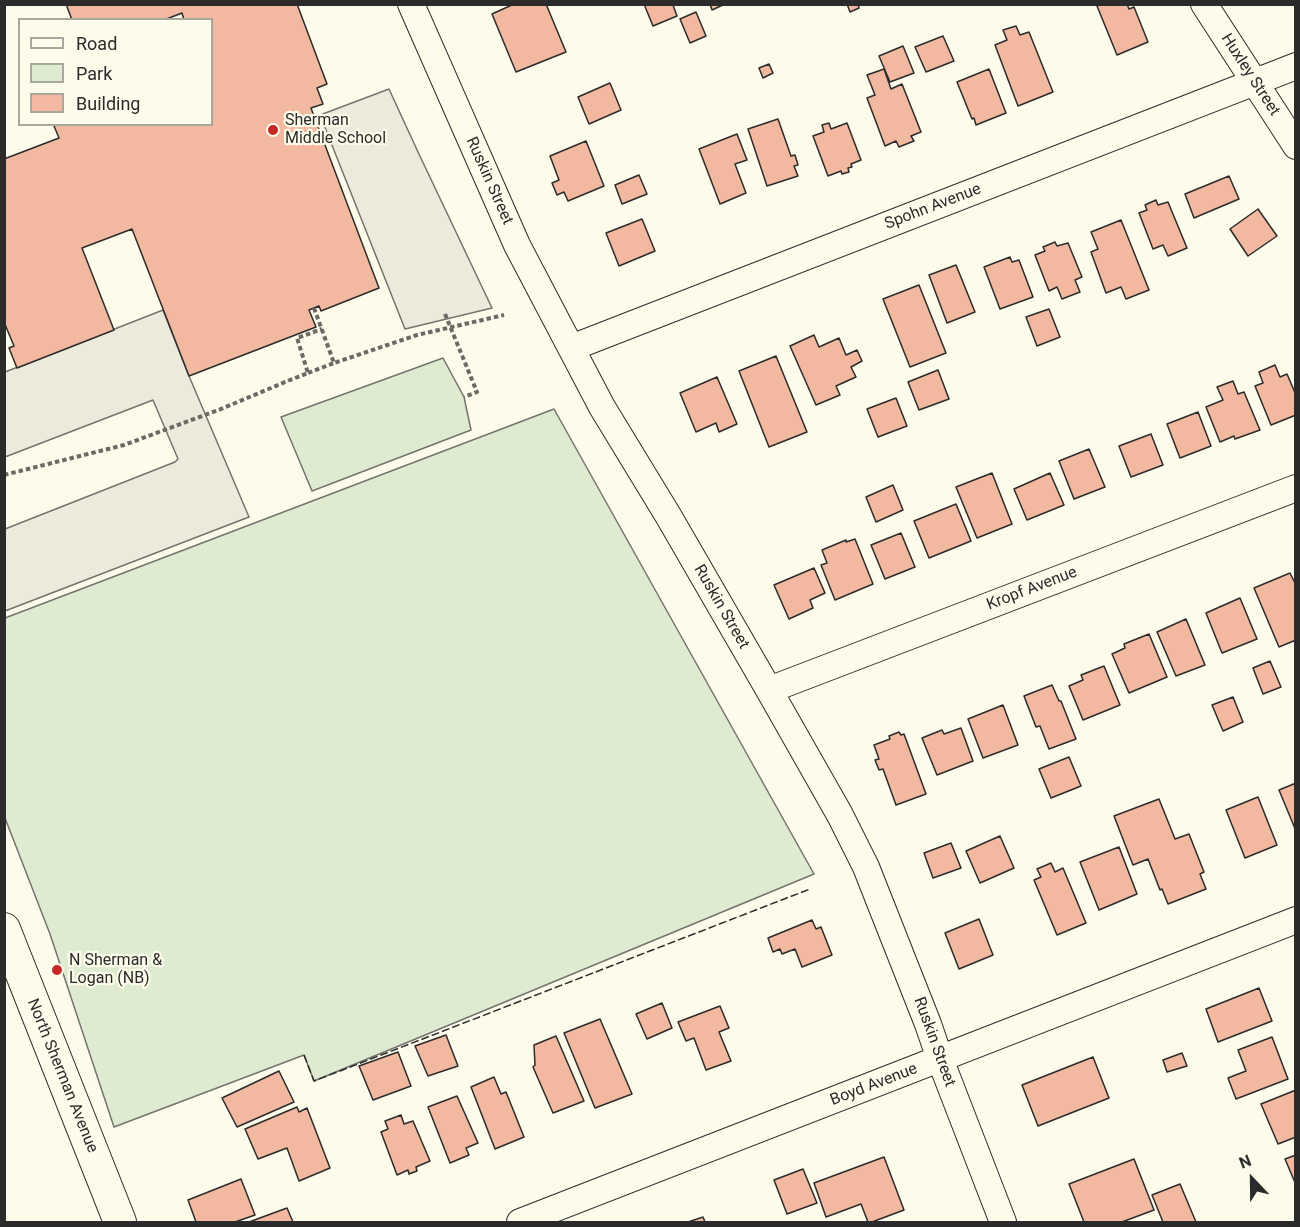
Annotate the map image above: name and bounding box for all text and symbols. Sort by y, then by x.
legend [18,18,213,126]
street label: Huxley Street [1216,30,1284,120]
text: Road [76,33,117,54]
text: Park [76,63,112,84]
text: Building [76,93,140,114]
place label: Sherman Middle School [285,111,386,149]
marker: Sherman Middle School [266,123,280,137]
street label: Ruskin Street [461,134,517,228]
street label: Spohn Avenue [882,180,984,234]
street label: Ruskin Street [689,562,753,652]
street label: Kropf Avenue [984,563,1080,615]
place label: N Sherman & Logan (NB) [69,951,162,989]
marker: N Sherman & Logan (NB) [50,963,64,977]
street label: Ruskin Street [909,995,959,1089]
street label: North Sherman Avenue [22,996,102,1156]
street label: Boyd Avenue [828,1060,920,1110]
north arrow [1222,1149,1282,1209]
text: N [1236,1151,1254,1173]

